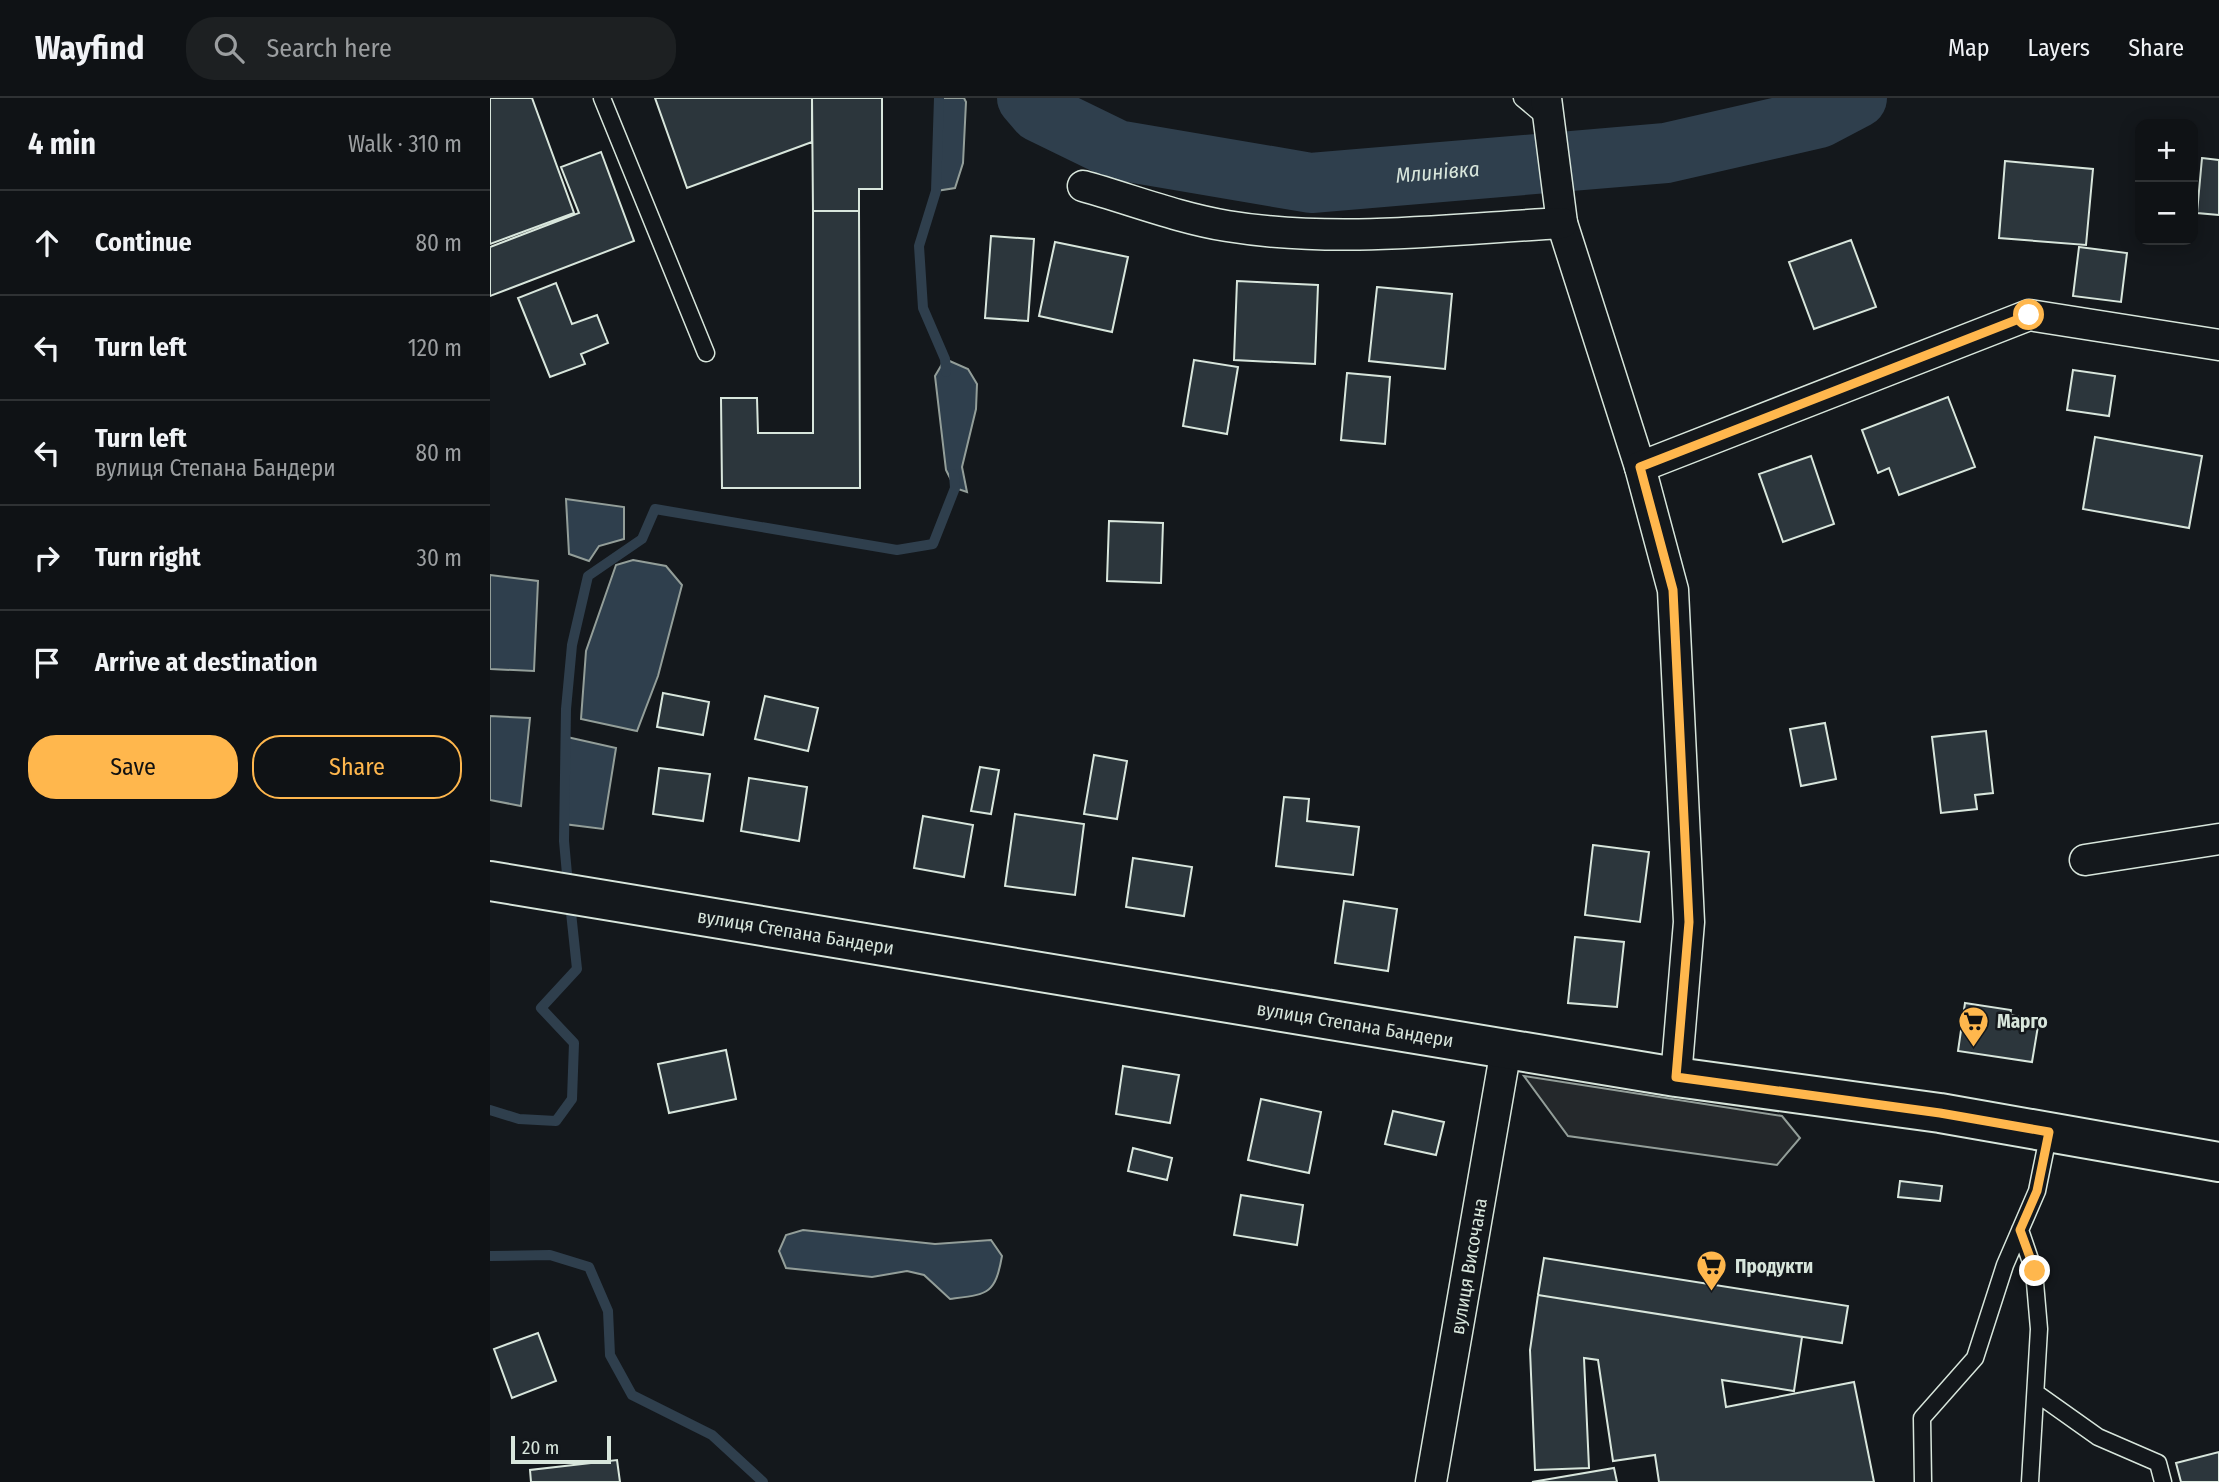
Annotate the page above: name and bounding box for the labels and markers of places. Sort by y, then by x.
supermarket icon: Марго [1957,1004,1991,1048]
place label: Марго [1997,1010,2048,1033]
supermarket icon: Продукти [1695,1249,1729,1293]
place label: Продукти [1735,1255,1813,1278]

